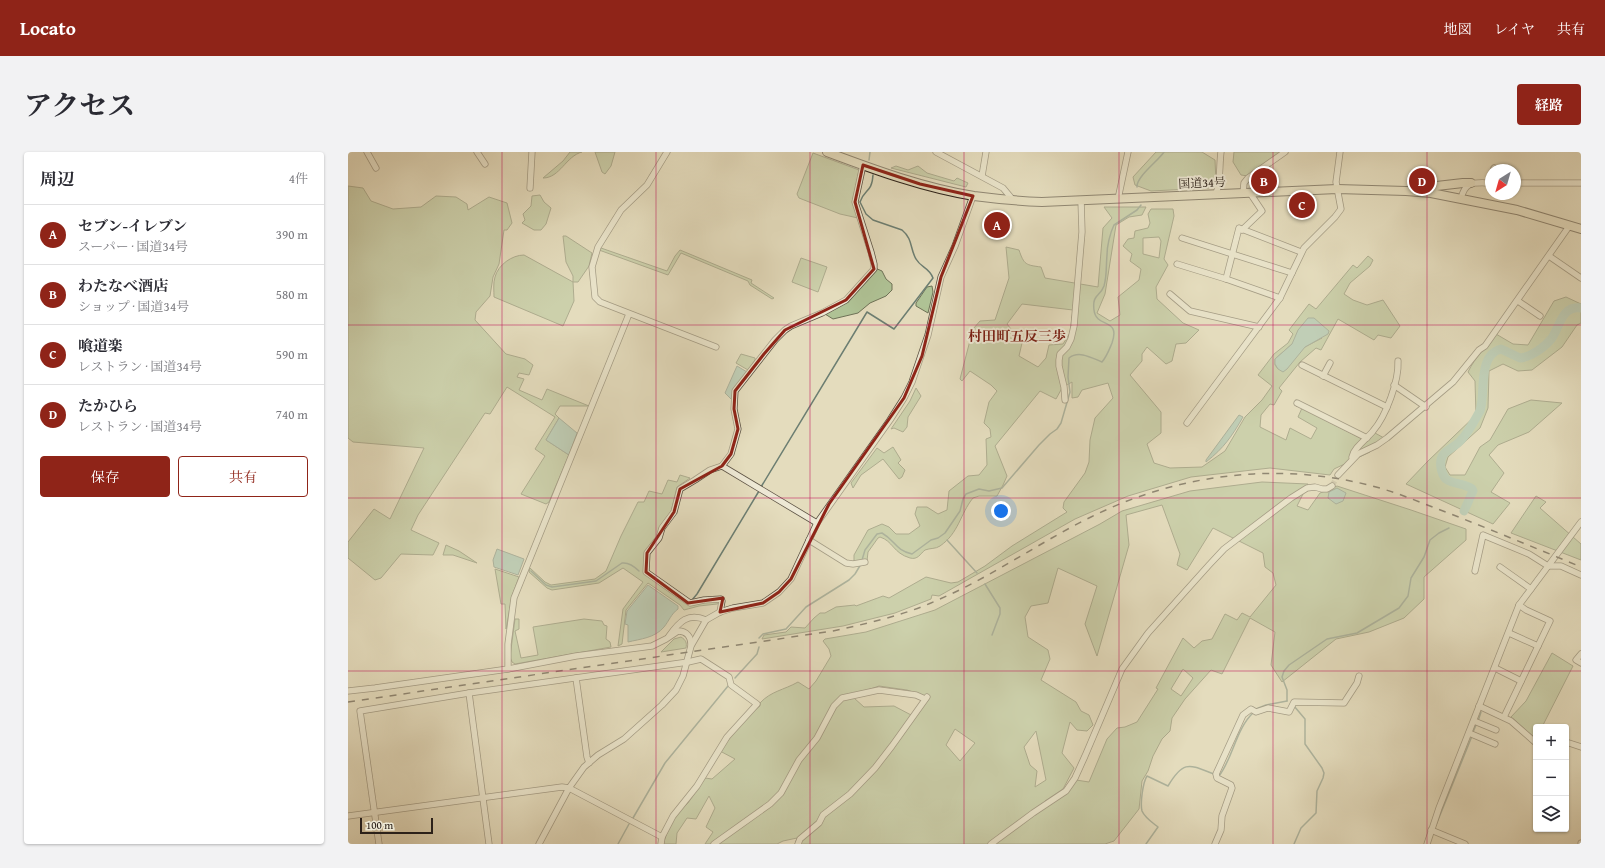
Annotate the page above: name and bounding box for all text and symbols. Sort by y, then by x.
text: Locato [20,14,76,42]
text: 地図 [1444,19,1472,39]
text: レイヤ [1494,19,1535,39]
text: 共有 [1557,19,1585,39]
text: アクセス [24,84,135,125]
button: 経路 [1517,84,1581,125]
north arrow [1485,164,1521,200]
text: 周辺 [40,166,74,191]
pin: B [1251,166,1277,196]
pin: D [1409,166,1435,196]
text: 4件 [289,169,308,188]
street label: 国道34号 [1178,173,1226,192]
pin: C [1289,190,1315,220]
pin: A [984,210,1010,240]
text: セブン-イレブン [78,215,187,236]
text: A [49,225,57,244]
text: 390 m [276,225,308,244]
text: スーパー · 国道34号 [78,237,188,256]
text: わたなべ酒店 [78,275,168,296]
text: B [49,285,57,304]
text: 580 m [276,285,308,304]
text: ショップ · 国道34号 [78,297,189,316]
district label: 村田町五反三歩 [968,326,1066,346]
text: 喰道楽 [78,335,123,356]
text: C [49,345,57,364]
text: 590 m [276,345,308,364]
text: レストラン · 国道34号 [78,357,202,376]
text: たかひら [78,395,138,416]
text: D [49,405,57,424]
text: 740 m [276,405,308,424]
text: レストラン · 国道34号 [78,417,202,436]
button: 保存 [40,456,170,497]
button: 共有 [178,456,308,497]
your location [991,501,1011,521]
map controls [1533,724,1569,832]
button: + [1533,724,1569,760]
button: − [1533,760,1569,796]
button: layers [1533,796,1569,832]
scale bar [360,816,433,835]
text: 100 m [366,817,393,833]

